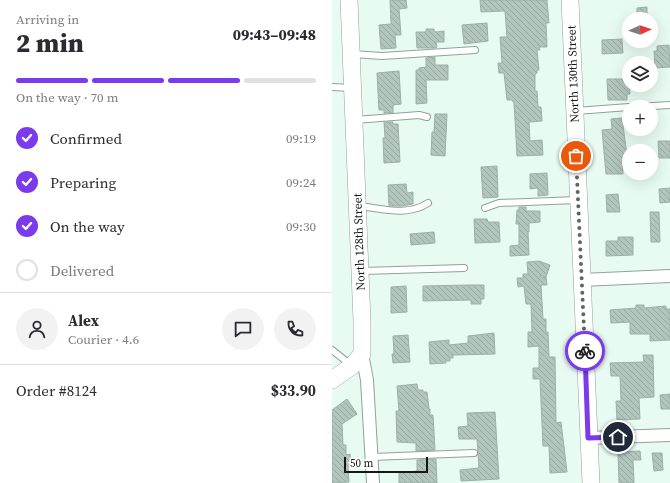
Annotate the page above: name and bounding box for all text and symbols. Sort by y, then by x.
text: Arriving in [16,11,79,28]
north arrow [622,12,658,48]
map controls [622,12,658,180]
text: 09:43–09:48 [233,24,316,45]
text: 2 min [16,25,84,61]
street label: North 130th Street [563,25,583,123]
button: layers [622,56,658,92]
text: On the way · 70 m [16,89,118,106]
button: + [622,100,658,136]
icon: check [16,127,38,149]
text: Confirmed [50,128,122,149]
text: 09:19 [286,130,316,147]
pin [559,139,593,173]
button: − [622,144,658,180]
icon: bag [565,145,587,167]
icon: check [16,171,38,193]
text: Preparing [50,172,116,193]
text: 09:24 [286,174,316,191]
street label: North 128th Street [349,193,369,291]
icon: check [16,215,38,237]
text: On the way [50,216,125,237]
text: 09:30 [286,218,316,235]
text: Delivered [50,260,114,281]
button: person [16,308,58,350]
button: chat [222,308,264,350]
button: phone [274,308,316,350]
text: Alex [68,310,99,331]
text: Courier · 4.6 [68,331,139,348]
courier [565,331,605,371]
icon: bike [574,340,596,362]
text: Order #8124 [16,380,97,401]
text: $33.90 [271,380,316,401]
pin [601,420,635,454]
icon: home [607,426,629,448]
scale bar [344,455,428,474]
text: 50 m [350,456,373,471]

